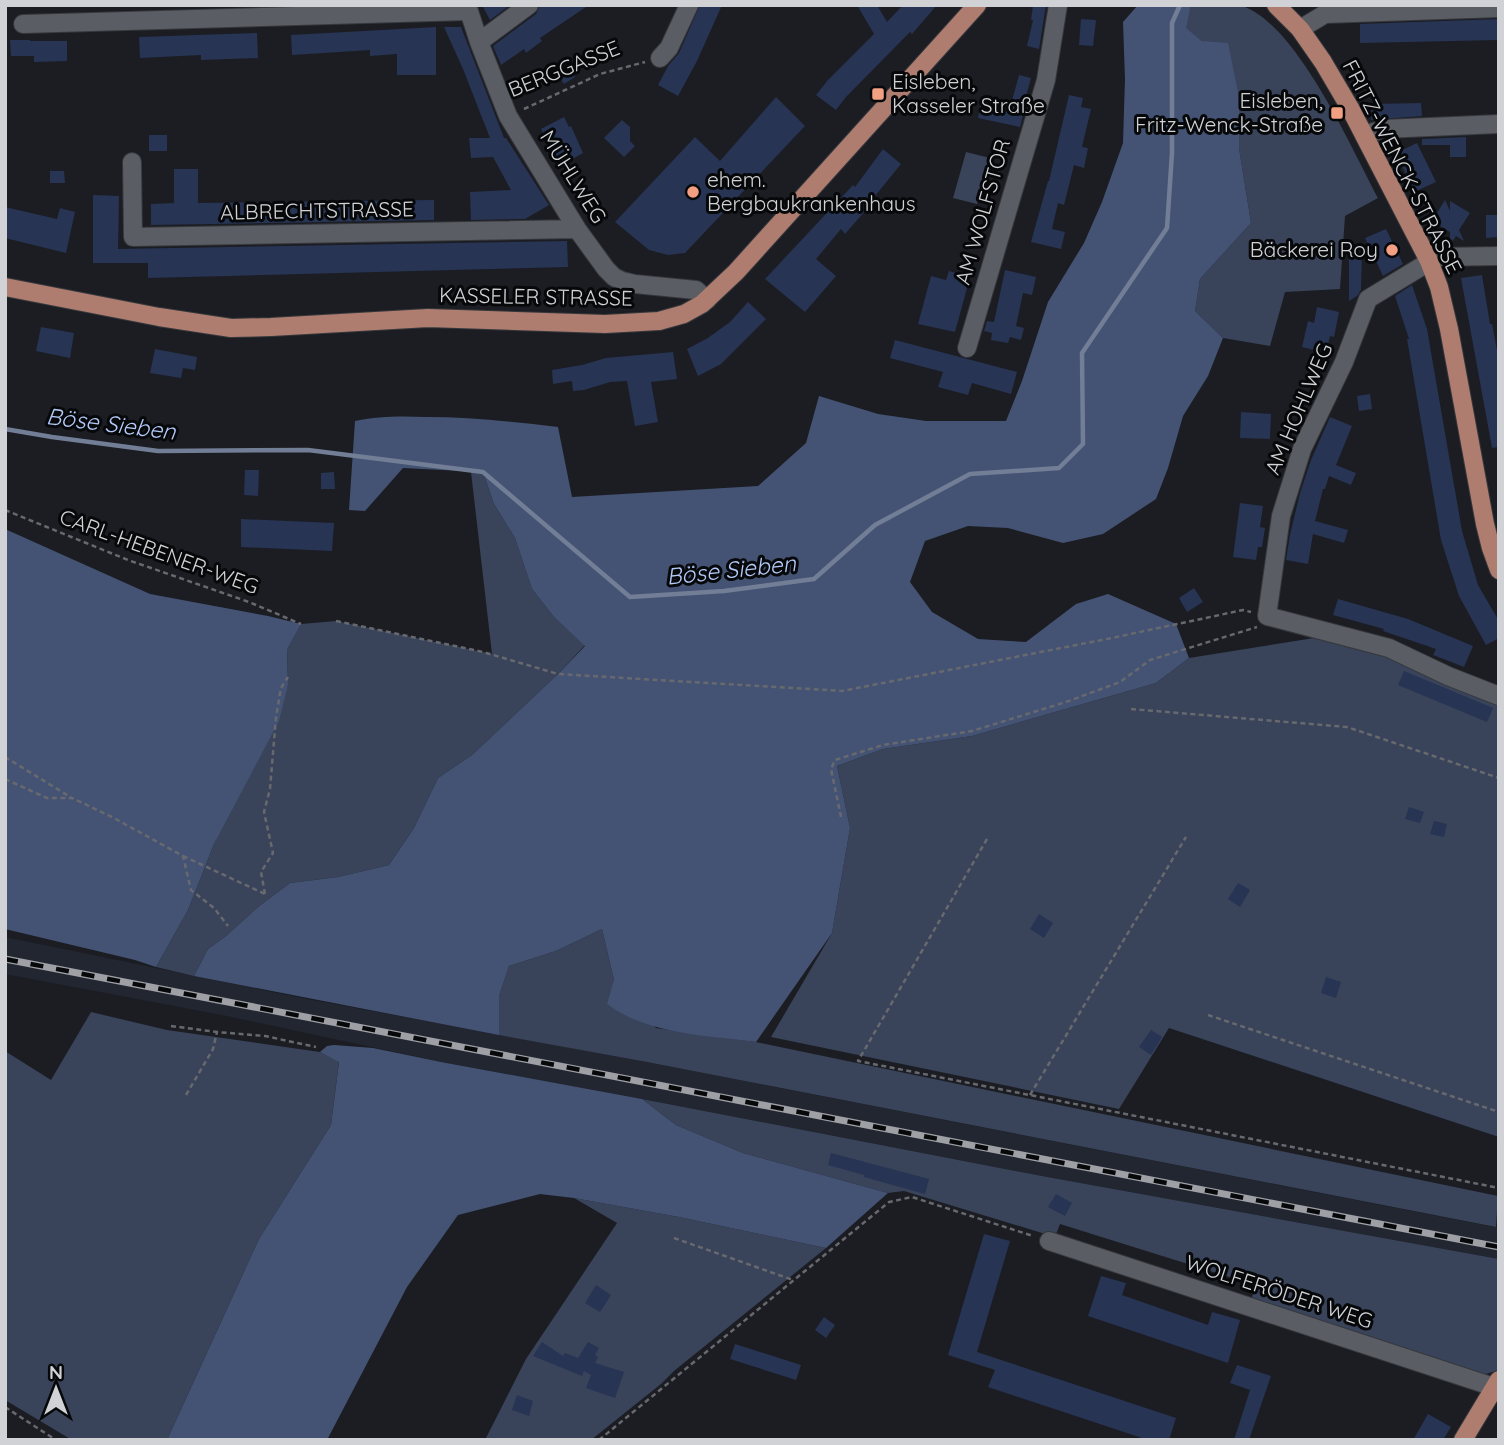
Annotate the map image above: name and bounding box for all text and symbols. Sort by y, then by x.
street label: BERGGASSE [504,34,623,102]
street label: FRITZ-WENCK-STRASSE [1338,55,1468,278]
place label: Eisleben, Kasseler Straße [892,68,1045,118]
marker: Eisleben, Kasseler Straße [870,86,886,102]
place label: Eisleben, Fritz-Wenck-Straße [1135,87,1323,137]
marker: Eisleben, Fritz-Wenck-Straße [1329,105,1345,121]
street label: MÜHLWEG [535,125,613,228]
street label: AM WOLFSTOR [949,136,1015,287]
place label: ehem. Bergbaukrankenhaus [707,166,916,216]
marker: ehem. Bergbaukrankenhaus [685,184,701,200]
street label: ALBRECHTSTRASSE [220,195,414,225]
place label: Bäckerei Roy [1250,236,1378,262]
marker: Bäckerei Roy [1384,242,1400,258]
street label: KASSELER STRASSE [439,281,633,311]
street label: AM HOHLWEG [1259,339,1337,478]
water label: Böse Sieben [45,401,178,446]
street label: CARL-HEBENER-WEG [56,503,262,599]
water label: Böse Sieben [665,548,798,591]
street label: WOLFERÖDER WEG [1183,1249,1376,1334]
north arrow [21,1354,91,1424]
text: N [49,1360,63,1384]

